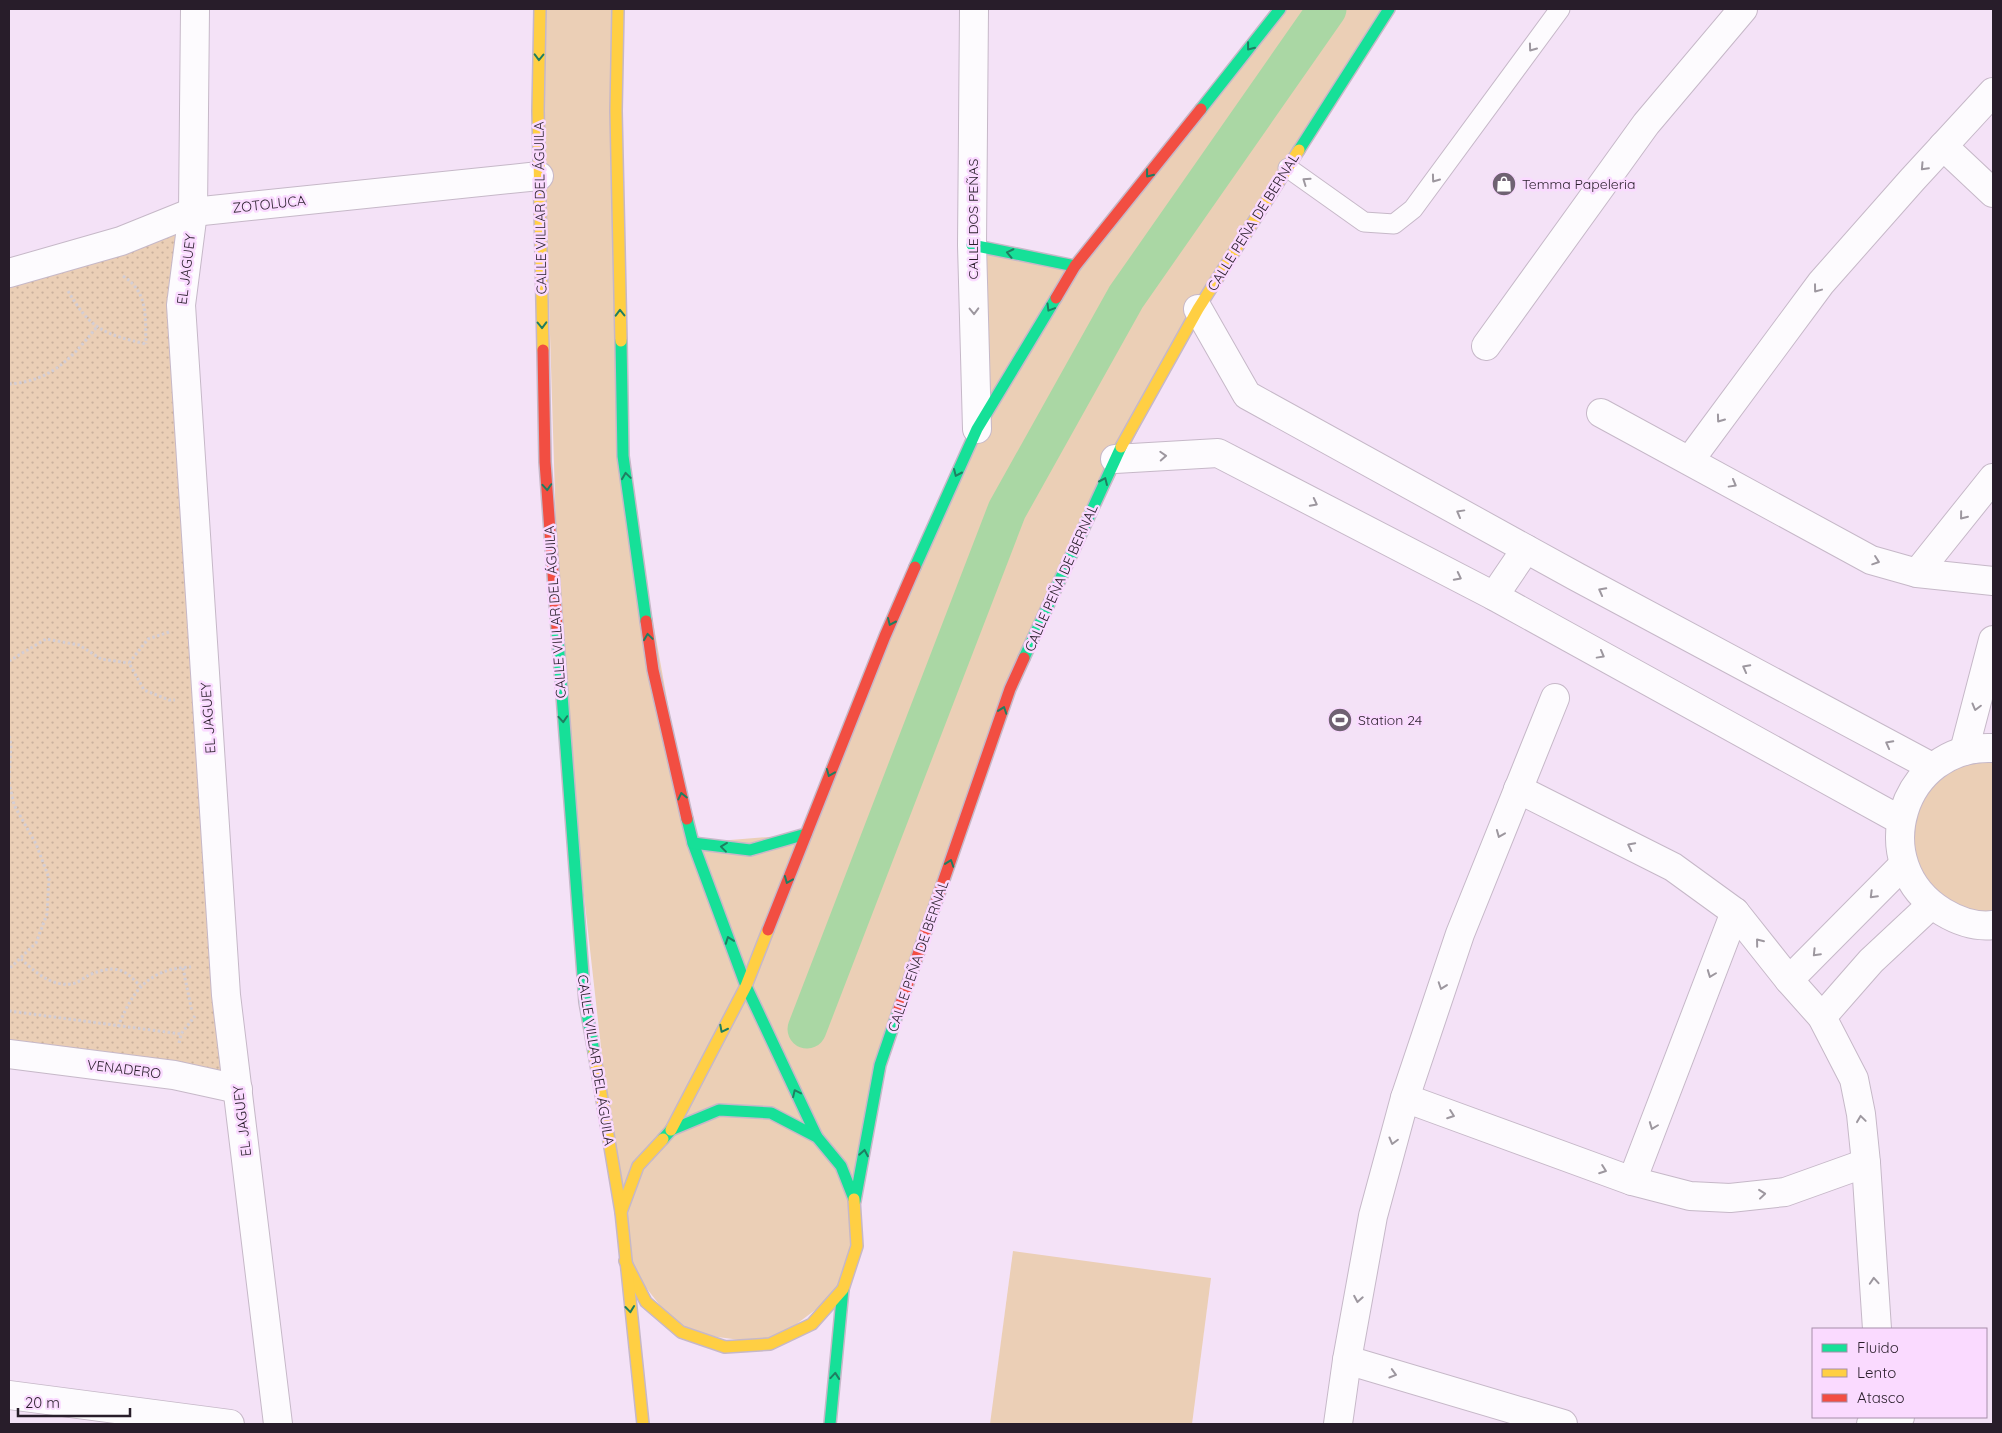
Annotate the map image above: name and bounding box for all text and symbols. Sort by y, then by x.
one-way arrow [1247,41,1255,50]
one-way arrow [1529,42,1537,51]
one-way arrow [534,54,544,62]
street label: CALLE VILLAR DEL ÁGUILA [529,121,551,295]
street label: CALLE PEÑA DE BERNAL [1203,149,1303,294]
street label: CALLE DOS PEÑAS [964,158,982,279]
one-way arrow [1921,161,1930,170]
one-way arrow [1146,168,1154,177]
shop icon: Temma Papeleria [1491,171,1517,197]
one-way arrow [1432,173,1441,183]
place label: Temma Papeleria [1522,175,1636,193]
one-way arrow [1302,178,1312,187]
street label: ZOTOLUCA [231,191,307,217]
street label: EL JAGUEY [173,232,199,306]
one-way arrow [1006,248,1015,259]
one-way arrow [1814,283,1823,293]
one-way arrow [1046,303,1056,312]
one-way arrow [969,308,979,316]
one-way arrow [615,309,626,317]
one-way arrow [537,322,547,329]
one-way arrow [1718,413,1726,422]
one-way arrow [1160,451,1168,462]
one-way arrow [952,468,963,477]
one-way arrow [621,471,632,479]
one-way arrow [1098,477,1109,486]
one-way arrow [1728,478,1737,488]
one-way arrow [541,484,552,492]
one-way arrow [1309,497,1318,507]
street label: CALLE PEÑA DE BERNAL [1020,501,1102,654]
one-way arrow [1456,509,1465,519]
one-way arrow [1960,510,1968,519]
street label: CALLE VILLAR DEL ÁGUILA [540,525,570,699]
one-way arrow [1871,555,1880,565]
one-way arrow [1453,571,1462,581]
one-way arrow [1599,587,1608,597]
one-way arrow [887,617,898,626]
one-way arrow [643,632,654,640]
one-way arrow [1596,649,1605,659]
one-way arrow [1742,664,1751,674]
street label: EL JAGUEY [197,682,219,754]
one-way arrow [1971,702,1981,710]
one-way arrow [997,706,1007,715]
sports icon: Station 24 [1327,707,1353,733]
place label: Station 24 [1358,711,1422,729]
one-way arrow [557,716,568,724]
one-way arrow [1885,741,1894,751]
one-way arrow [826,768,836,776]
one-way arrow [677,791,688,800]
one-way arrow [1495,829,1506,838]
one-way arrow [720,842,728,853]
one-way arrow [1627,842,1636,852]
one-way arrow [944,860,954,868]
one-way arrow [784,875,794,884]
street label: CALLE PEÑA DE BERNAL [884,877,953,1034]
one-way arrow [1870,889,1879,898]
one-way arrow [725,936,735,945]
one-way arrow [1755,939,1764,948]
one-way arrow [1813,947,1822,956]
one-way arrow [1707,969,1717,978]
street label: CALLE VILLAR DEL ÁGUILA [574,973,618,1147]
one-way arrow [1438,981,1448,990]
one-way arrow [720,1024,730,1033]
street label: VENADERO [86,1056,162,1083]
street label: EL JAGUEY [229,1084,255,1158]
one-way arrow [792,1089,802,1098]
one-way arrow [1446,1109,1454,1119]
one-way arrow [1857,1114,1867,1123]
one-way arrow [1649,1121,1659,1130]
one-way arrow [1388,1136,1399,1145]
one-way arrow [859,1148,869,1157]
one-way arrow [1599,1164,1607,1174]
one-way arrow [1758,1189,1766,1200]
one-way arrow [1869,1276,1880,1284]
one-way arrow [1353,1295,1363,1304]
one-way arrow [624,1305,635,1313]
legend [1812,1328,1987,1418]
text: Fluido [1857,1338,1899,1357]
text: Lento [1857,1363,1896,1382]
one-way arrow [1389,1369,1397,1379]
one-way arrow [829,1371,840,1379]
scale bar [18,1386,130,1418]
text: Atasco [1857,1388,1905,1407]
text: 20 m [25,1393,60,1412]

